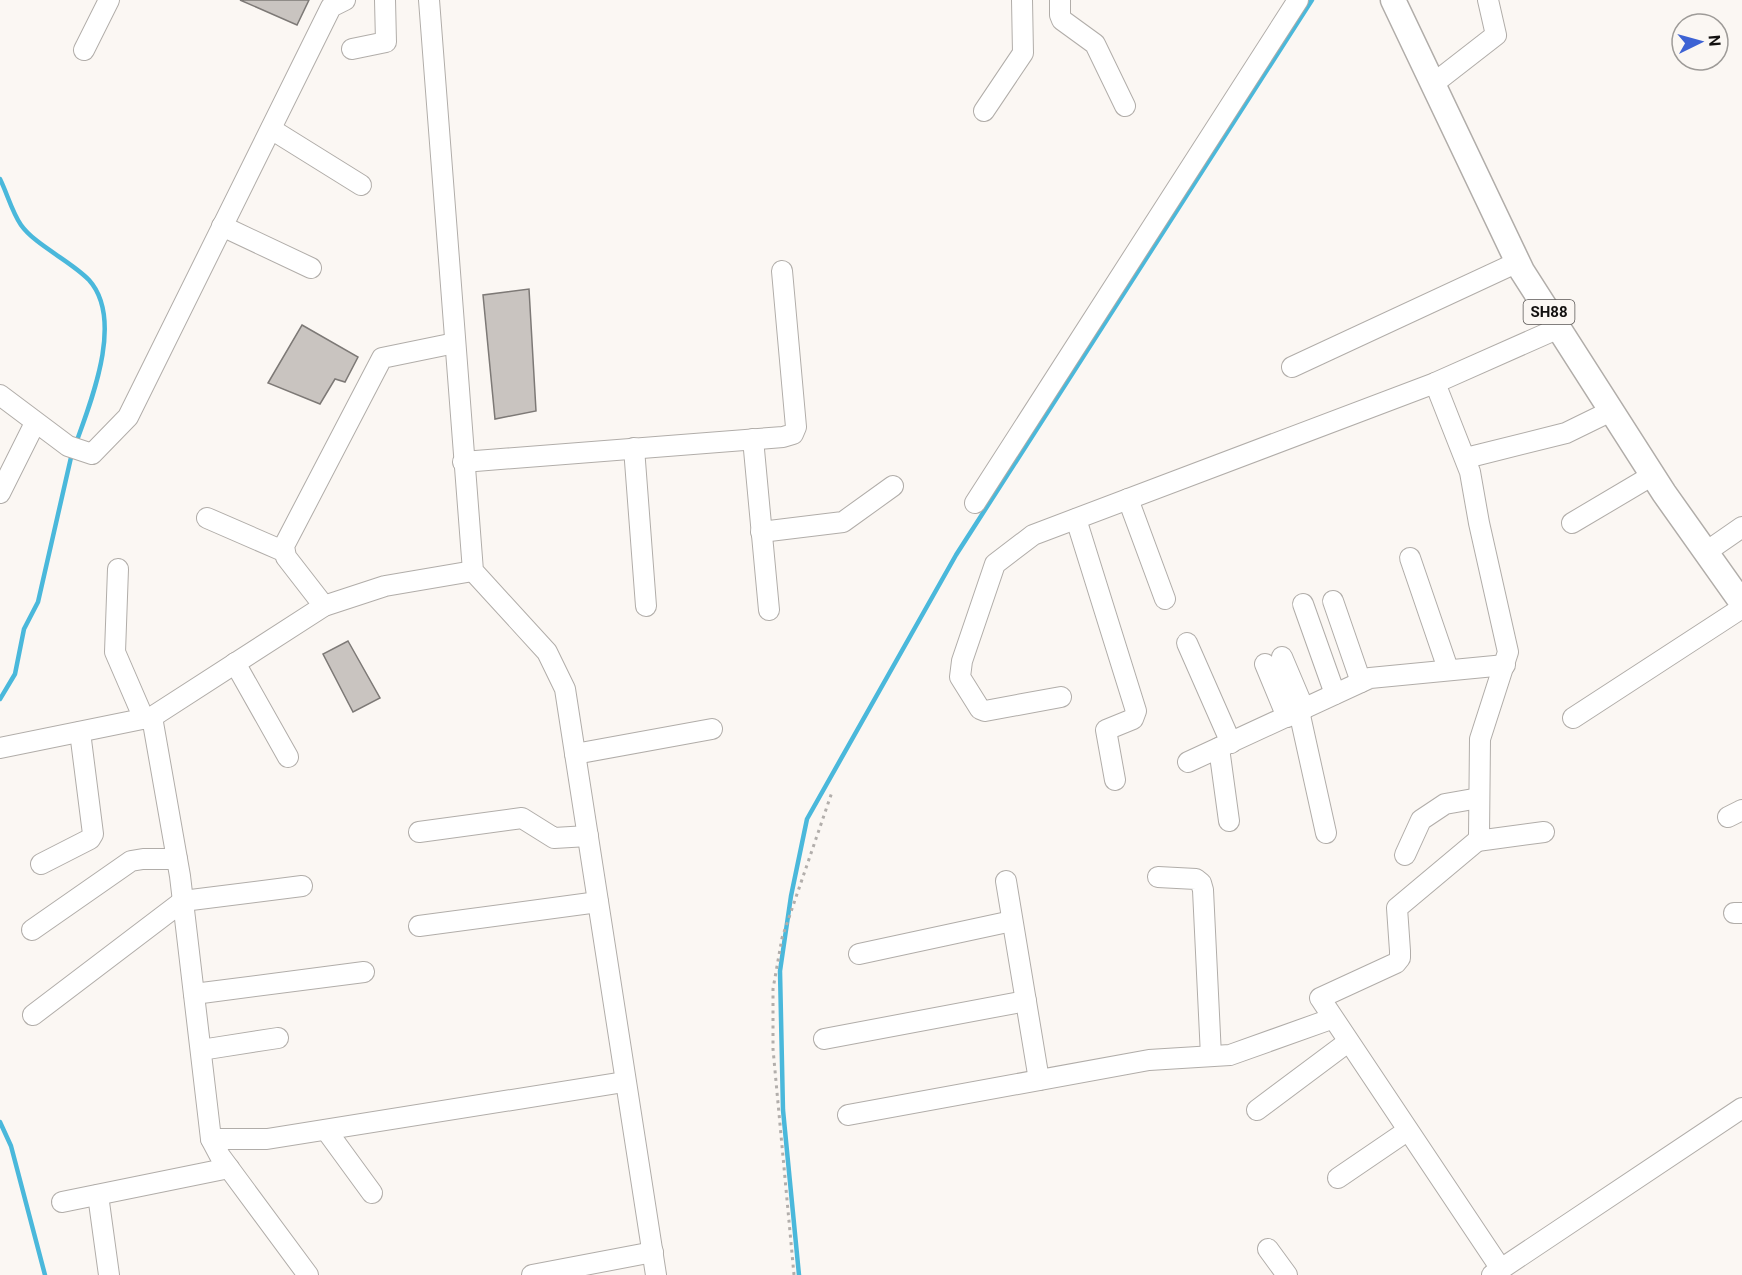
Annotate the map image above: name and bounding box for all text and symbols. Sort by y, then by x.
north arrow [1670,12,1730,72]
text: N [1704,34,1724,47]
road number: SH88 [1524,300,1574,324]

